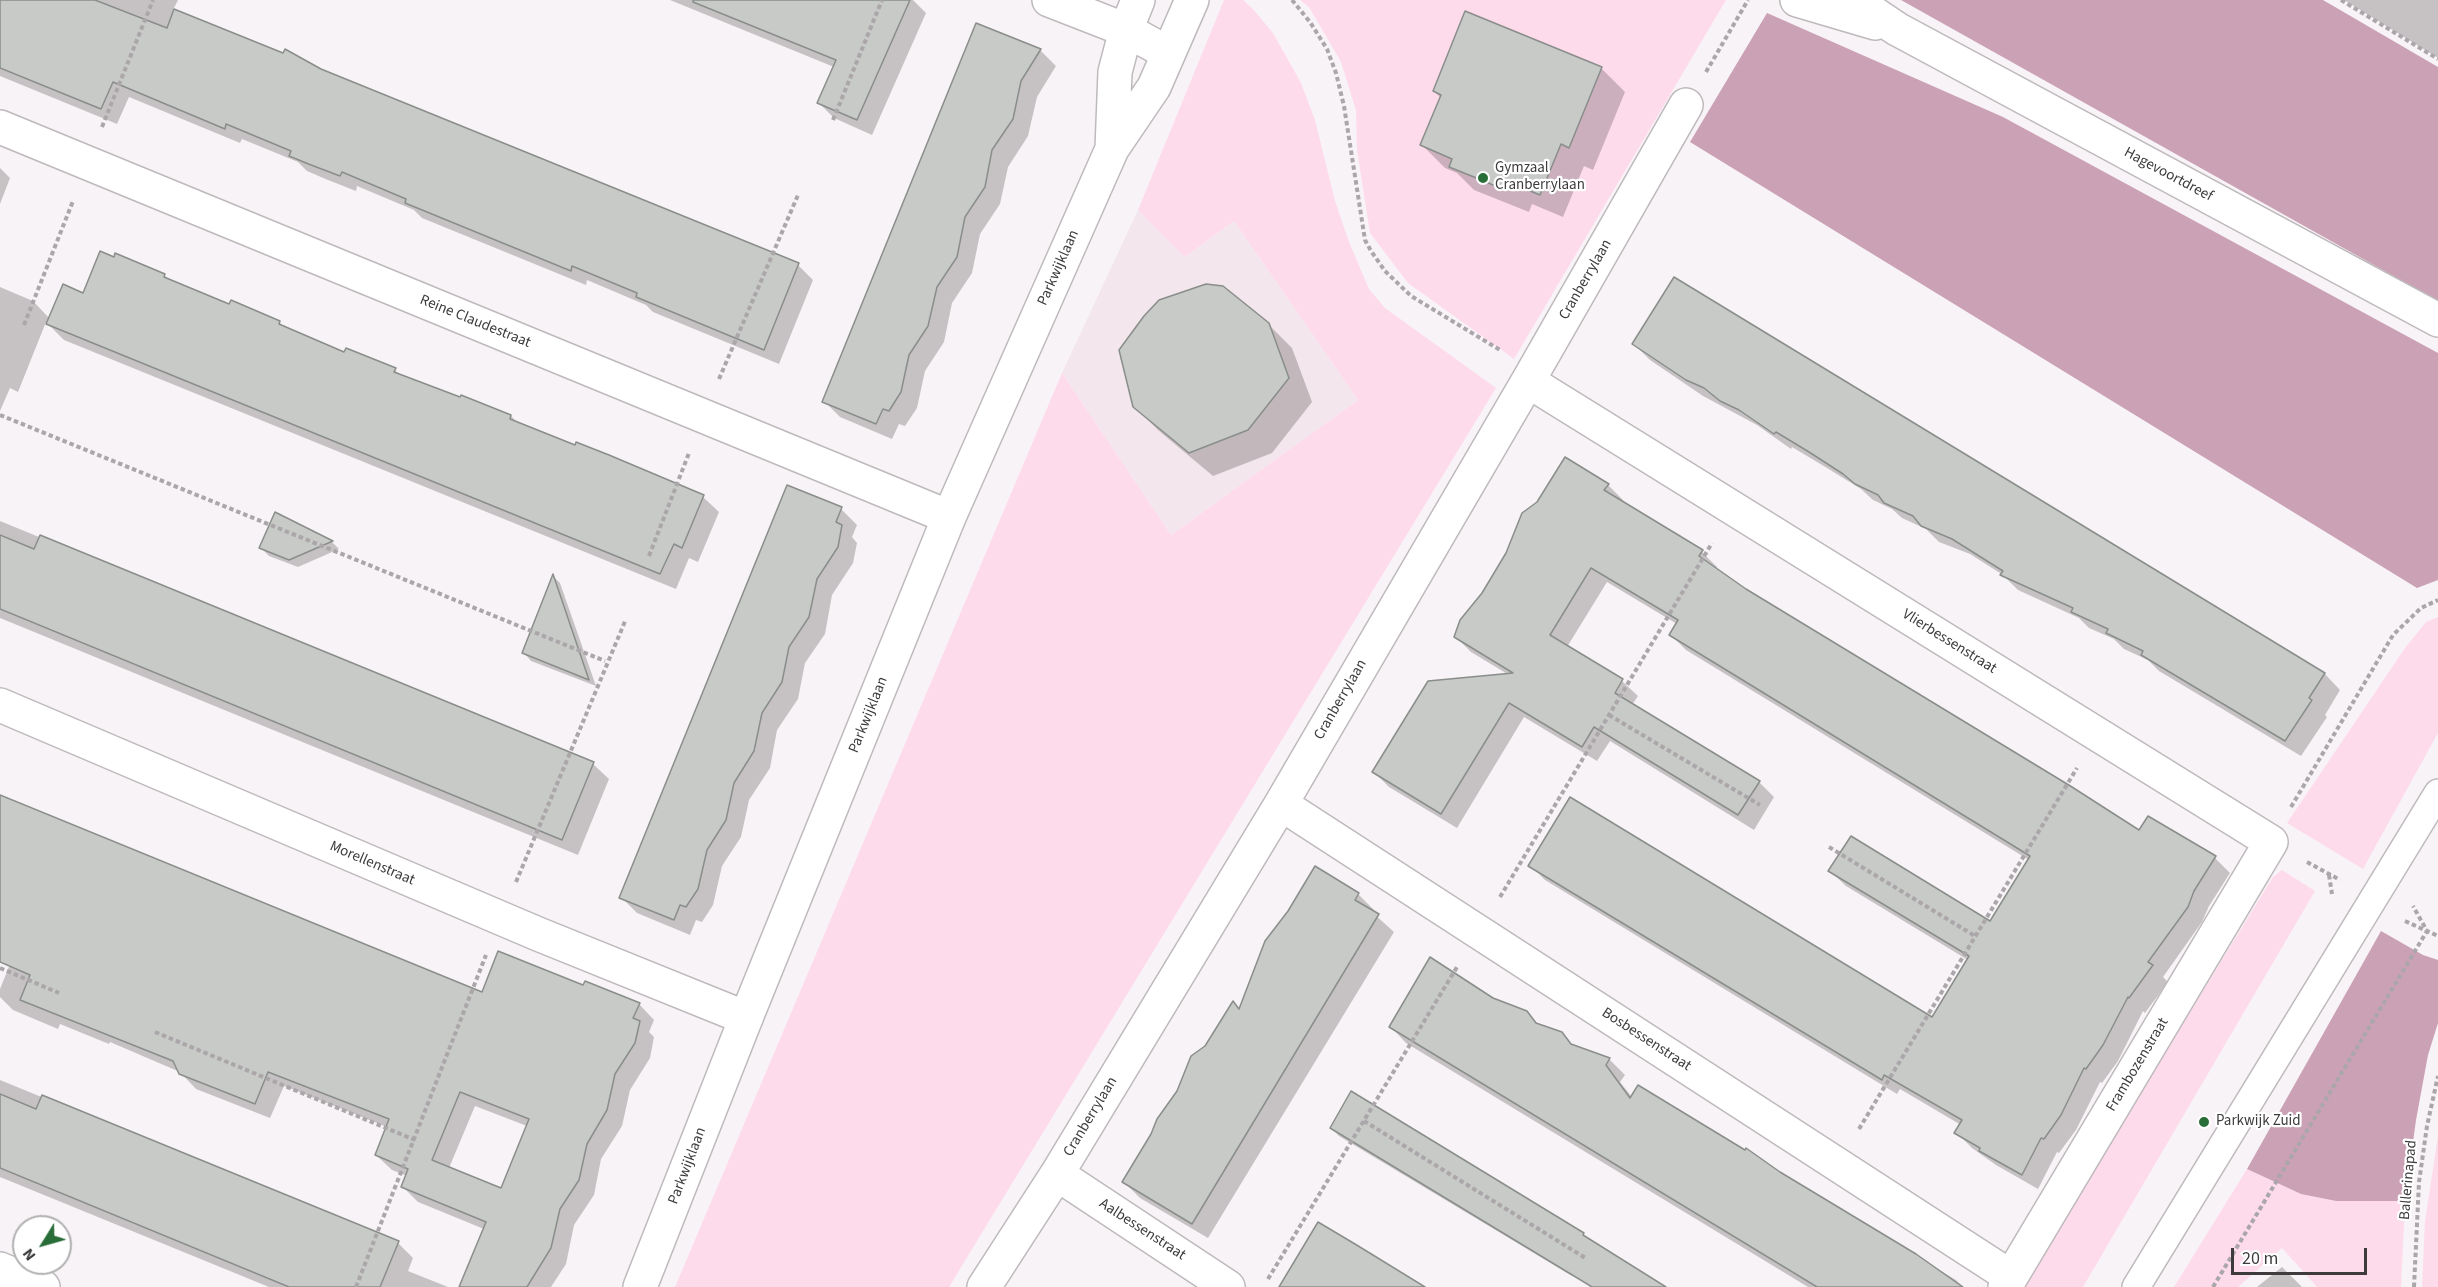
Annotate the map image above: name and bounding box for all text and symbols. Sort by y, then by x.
street label: Hagevoortdreef [2120,144,2216,206]
place label: Gymzaal Cranberrylaan [1495,160,1585,195]
marker: Gymzaal Cranberrylaan [1476,171,1490,185]
street label: Parkwijklaan [1034,227,1084,309]
street label: Cranberrylaan [1556,237,1616,323]
street label: Reine Claudestraat [417,292,533,352]
street label: Vlierbessenstraat [1899,606,1999,678]
street label: Cranberrylaan [1311,657,1371,743]
street label: Parkwijklaan [846,674,892,756]
street label: Morellenstraat [327,838,417,890]
street label: Bosbessenstraat [1598,1004,1694,1076]
street label: Frambozenstraat [2103,1015,2173,1115]
street label: Cranberrylaan [1060,1074,1122,1160]
place label: Parkwijk Zuid [2216,1113,2301,1131]
marker: Parkwijk Zuid [2197,1115,2211,1129]
street label: Parkwijklaan [665,1125,711,1207]
street label: Ballerinapad [2397,1139,2421,1221]
street label: Aalbessenstraat [1095,1195,1189,1265]
north arrow [12,1215,72,1275]
scale bar [2234,1236,2370,1274]
text: N [17,1244,41,1266]
text: 20 m [2242,1246,2278,1271]

